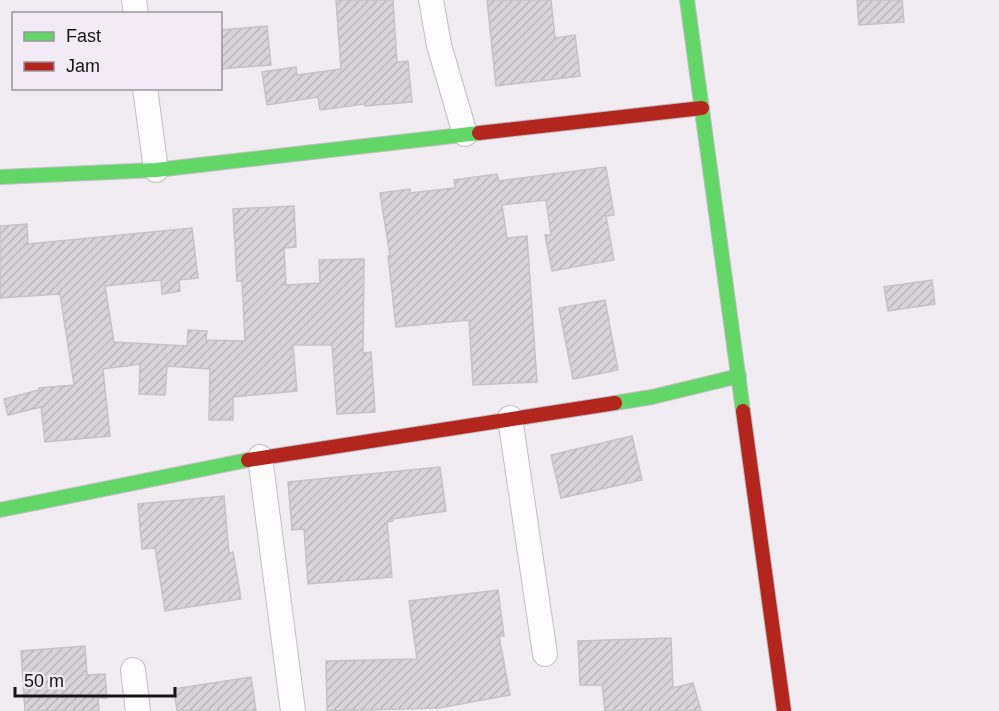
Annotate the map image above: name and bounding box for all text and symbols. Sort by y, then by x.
legend [12,12,222,90]
text: Fast [66,26,101,46]
text: Jam [66,56,100,76]
scale bar [15,660,176,698]
text: 50 m [24,671,64,691]

